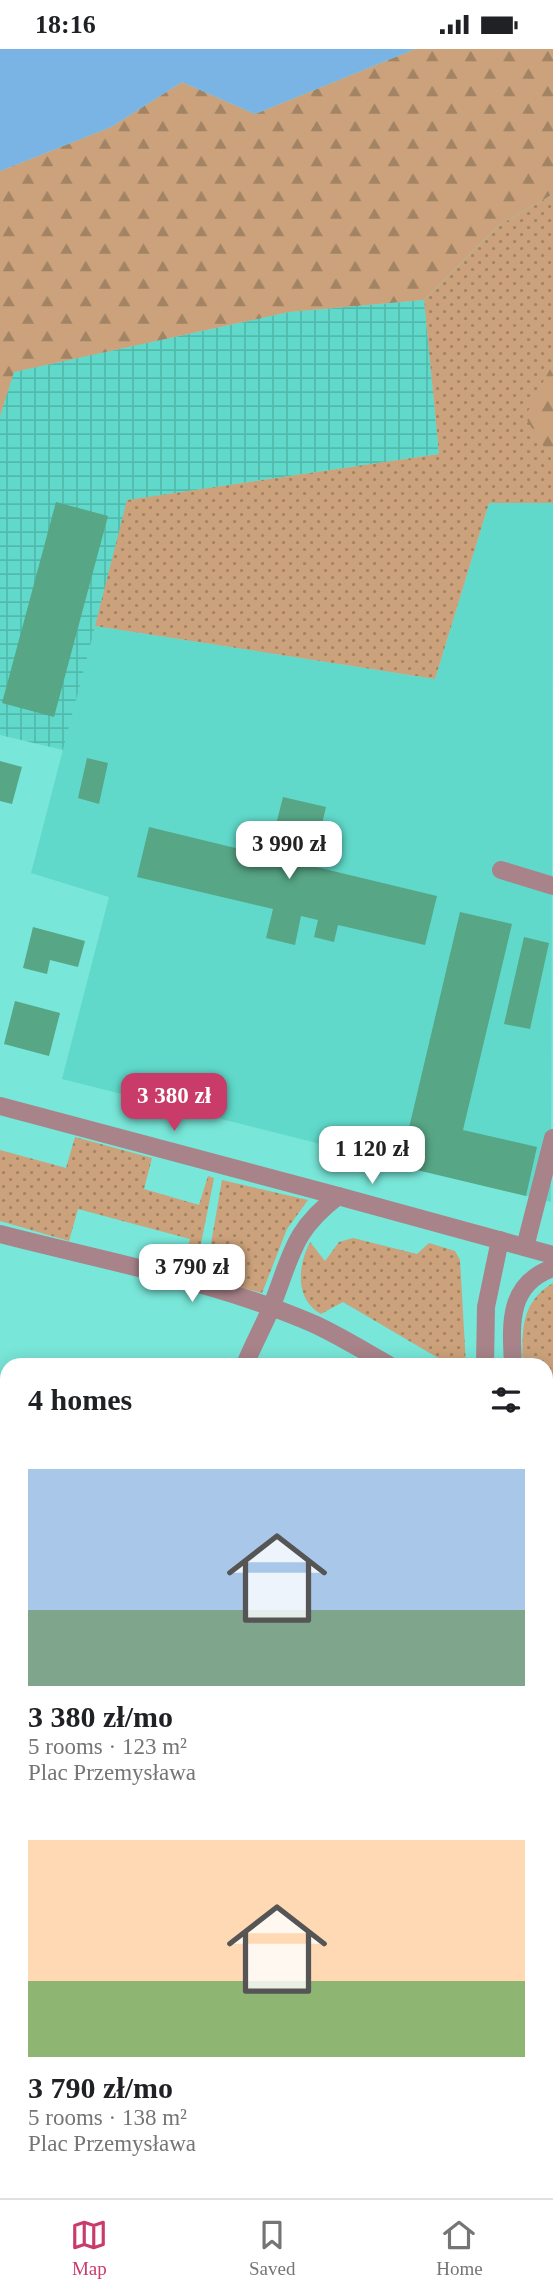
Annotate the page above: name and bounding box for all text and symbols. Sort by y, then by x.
text: 18:16 [35,10,96,39]
pin: 3 990 zł [217,821,361,881]
text: 3 990 zł [252,831,326,856]
pin: 3 380 zł [102,1073,246,1133]
text: 3 380 zł [137,1083,211,1108]
pin: 1 120 zł [300,1127,444,1186]
text: 1 120 zł [335,1136,409,1161]
pin: 3 790 zł [120,1245,264,1304]
text: 3 790 zł [155,1254,229,1279]
icon: filters [487,1381,525,1419]
text: 4 homes [28,1383,132,1416]
icon: home [214,1515,340,1641]
text: 3 380 zł/mo [28,1700,173,1733]
text: 5 rooms · 123 m² [28,1734,187,1759]
text: Plac Przemysława [28,1760,196,1785]
icon: home [214,1886,340,2012]
text: 3 790 zł/mo [28,2071,173,2104]
text: 5 rooms · 138 m² [28,2105,187,2130]
text: Plac Przemysława [28,2131,196,2156]
tab: Map [70,2216,108,2280]
tab: Saved [249,2216,295,2280]
tab: Home [436,2216,483,2280]

